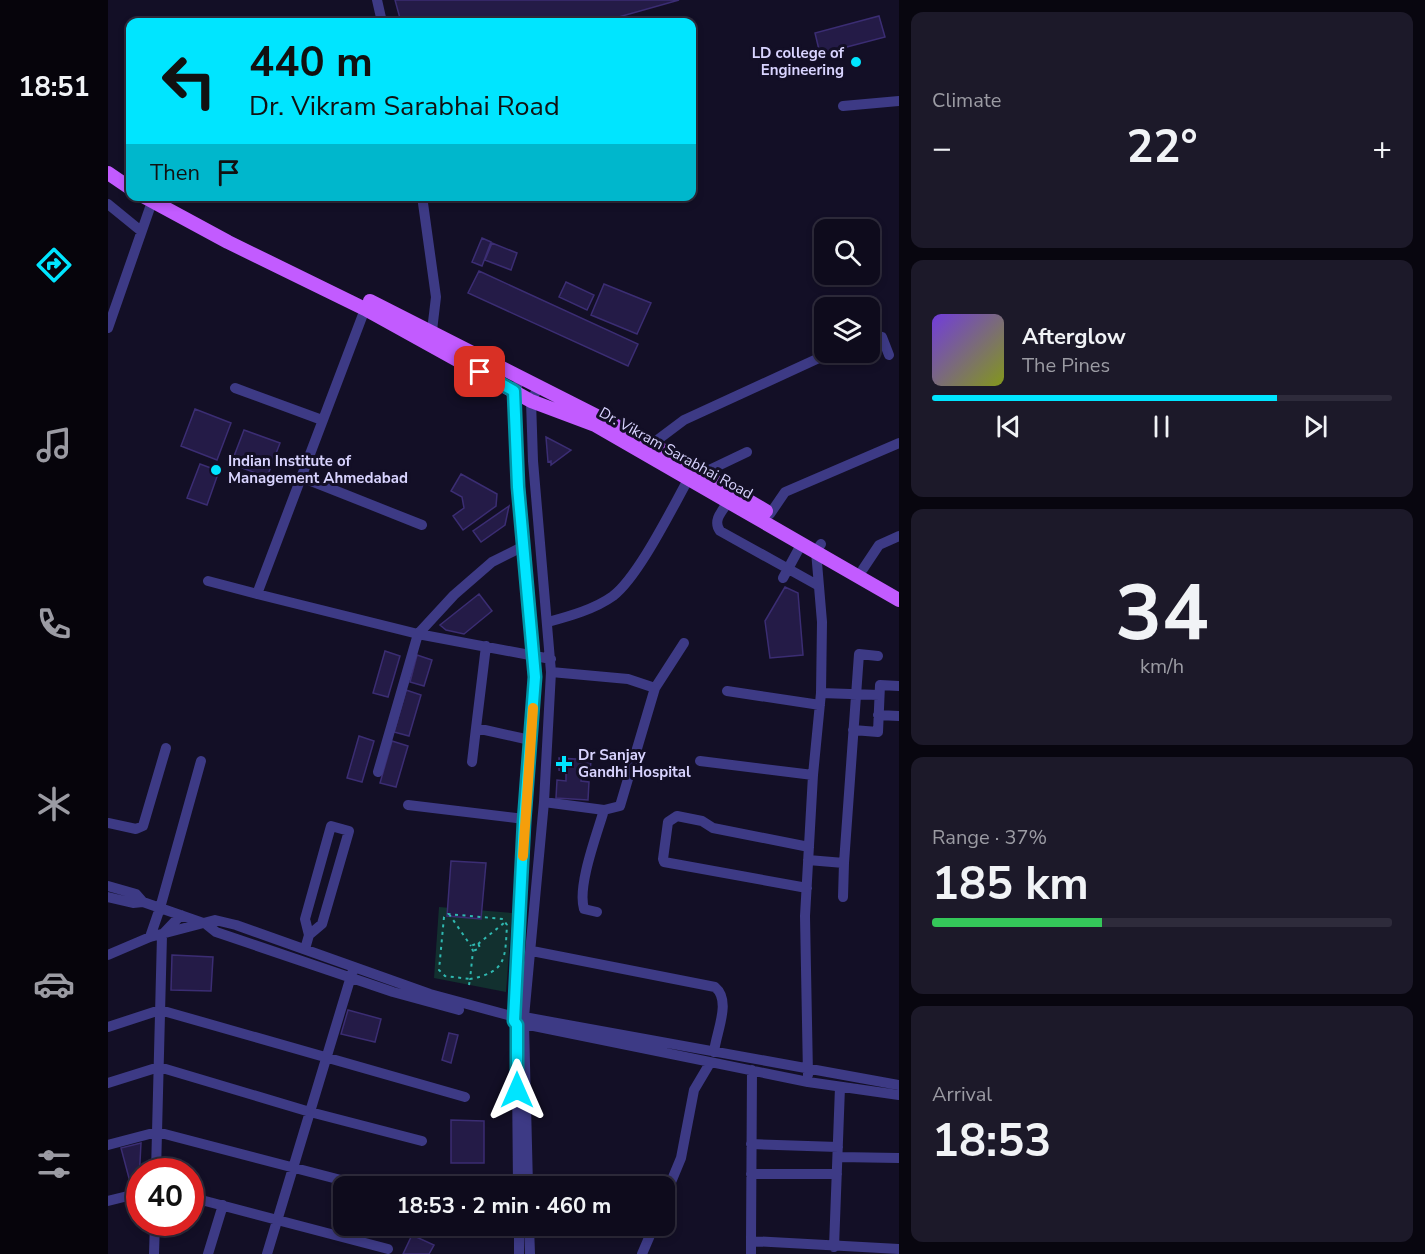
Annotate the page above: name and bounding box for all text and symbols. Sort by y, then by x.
text: 440 m [249,34,373,91]
icon: left [150,42,228,120]
place label: LD college of Engineering [752,43,845,80]
marker: LD college of Engineering [849,55,863,69]
text: 18:51 [18,69,90,106]
text: Climate [932,87,1001,114]
text: Dr. Vikram Sarabhai Road [249,88,560,125]
text: 22° [1126,117,1198,178]
text: − [932,126,952,171]
text: + [1372,126,1392,171]
icon: arrive [212,156,245,189]
text: Then [150,158,200,188]
map controls [814,219,880,363]
button: search [814,219,880,285]
icon: directions [33,244,75,286]
button: layers [814,297,880,363]
text: Afterglow [1022,322,1126,352]
pin [454,346,505,397]
text: The Pines [1022,352,1110,379]
icon: arrive [463,355,496,388]
street label: Dr. Vikram Sarabhai Road [596,402,756,504]
icon: previous [992,410,1025,443]
icon: pause [1145,410,1178,443]
icon: next [1299,410,1332,443]
icon: music [33,424,75,466]
place label: Indian Institute of Management Ahmedabad [228,451,408,488]
marker: Indian Institute of Management Ahmedabad [209,463,223,477]
text: 34 [1115,560,1209,667]
icon: phone [33,603,75,645]
text: km/h [1140,653,1184,680]
place label: Dr Sanjay Gandhi Hospital [578,745,691,782]
marker: Dr Sanjay Gandhi Hospital [555,755,573,773]
icon: climate [33,783,75,825]
text: Range · 37% [932,824,1047,851]
text: 185 km [932,854,1089,915]
icon: car [33,963,75,1005]
position arrow [485,1058,549,1122]
text: Arrival [932,1081,992,1108]
text: 18:53 [932,1111,1051,1172]
icon: filters [33,1143,75,1185]
speed limit sign: 40 [126,1158,204,1236]
text: 18:53 · 2 min · 460 m [397,1191,611,1221]

